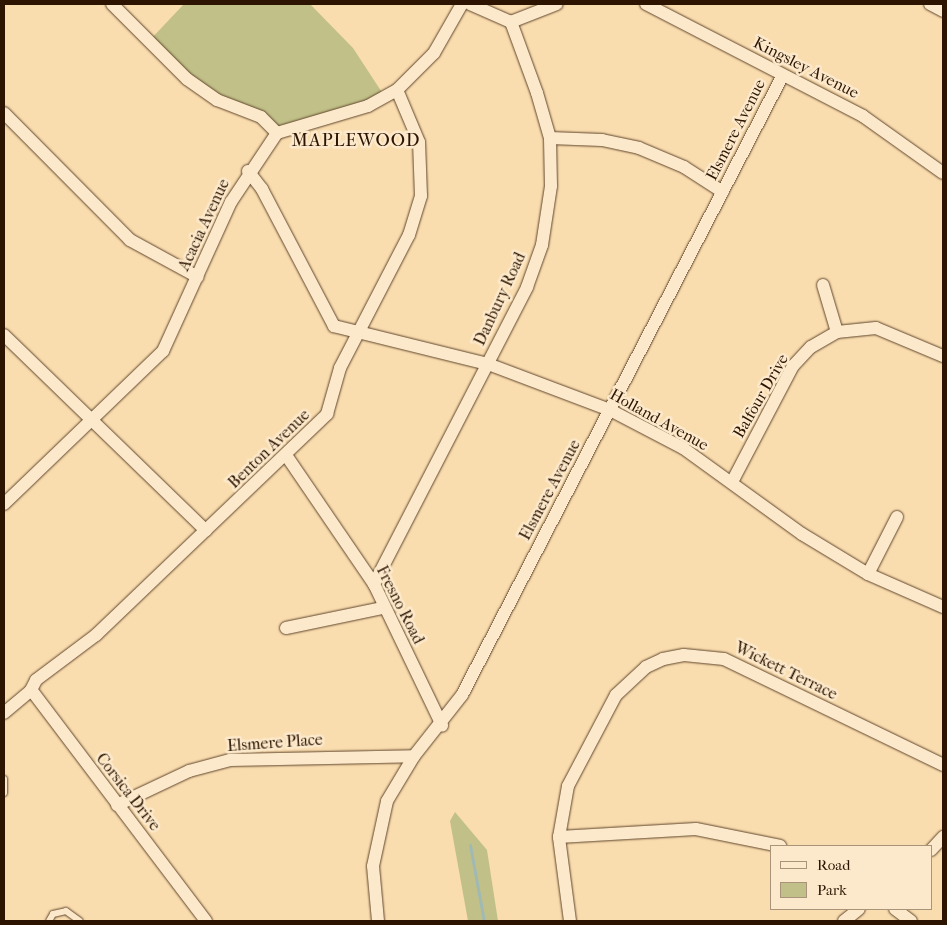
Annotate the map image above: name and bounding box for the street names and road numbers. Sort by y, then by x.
street label: Kingsley Avenue [750,33,862,103]
street label: Elsmere Avenue [702,76,770,184]
street label: Acacia Avenue [174,176,234,274]
street label: Danbury Road [470,249,530,349]
street label: Balfour Drive [729,351,793,441]
street label: Holland Avenue [606,385,712,455]
street label: Benton Avenue [224,405,314,493]
street label: Elsmere Avenue [515,437,585,543]
street label: Fresno Road [372,563,428,647]
street label: Wickett Terrace [732,638,840,704]
street label: Elsmere Place [227,730,323,756]
street label: Corsica Drive [92,749,164,835]

